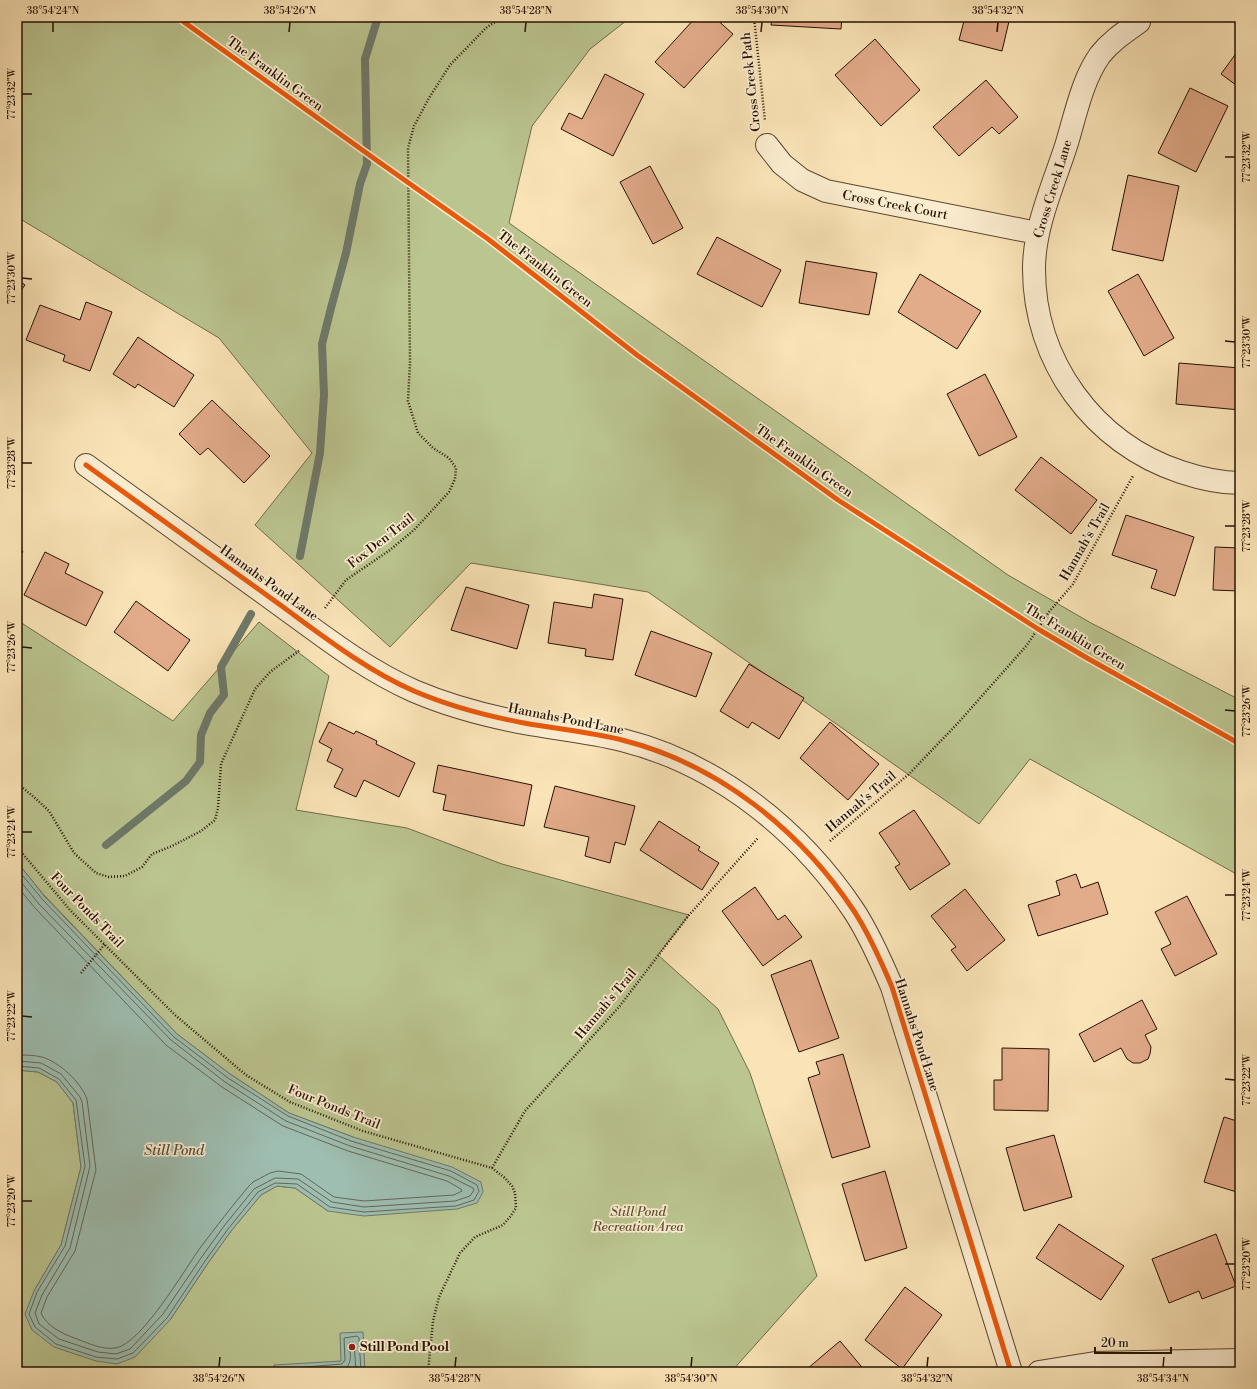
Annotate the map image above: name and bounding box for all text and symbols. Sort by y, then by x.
text: 38°54'24"N [27,5,80,17]
text: 38°54'26"N [264,5,317,17]
text: 38°54'28"N [500,5,553,17]
text: 38°54'30"N [736,5,789,17]
text: 38°54'32"N [972,5,1024,17]
street label: Cross Creek Path [738,31,764,133]
street label: The Franklin Green [224,34,327,115]
text: 77°23'32"W [6,67,18,120]
text: 77°23'32"W [1241,130,1253,183]
street label: Cross Creek Lane [1030,137,1076,240]
street label: Cross Creek Court [841,187,949,223]
street label: The Franklin Green [495,227,596,311]
text: 77°23'30"W [6,251,18,304]
text: 77°23'30"W [1241,315,1253,368]
street label: The Franklin Green [752,421,856,501]
text: 77°23'28"W [6,436,18,489]
text: 77°23'28"W [1241,499,1253,552]
street label: Hannah's Trail [1056,500,1114,584]
street label: Fox Den Trail [345,510,418,572]
street label: Hannahs Pond Lane [217,542,322,624]
street label: The Franklin Green [1021,600,1129,674]
text: 77°23'26"W [6,620,18,673]
text: 77°23'26"W [1241,684,1253,737]
street label: Hannahs Pond Lane [507,700,626,738]
street label: Hannah's Trail [823,768,900,836]
text: 77°23'24"W [6,805,18,858]
text: 77°23'24"W [1241,868,1253,921]
street label: Four Ponds Trail [47,869,127,951]
street label: Hannah's Trail [572,965,640,1042]
street label: Hannahs Pond Lane [891,977,943,1094]
text: 77°23'22"W [6,989,18,1042]
text: 77°23'22"W [1241,1053,1253,1106]
street label: Four Ponds Trail [285,1081,383,1133]
water label: Still Pond [144,1142,205,1160]
text: 77°23'20"W [6,1174,18,1227]
park label: Still Pond Recreation Area [592,1204,684,1235]
text: 77°23'20"W [1241,1237,1253,1290]
scale bar [1095,1329,1171,1355]
text: 20 m [1101,1336,1129,1351]
place label: Still Pond Pool [360,1339,450,1355]
marker: Still Pond Pool [347,1342,357,1352]
text: 38°54'26"N [193,1373,246,1385]
text: 38°54'28"N [429,1373,482,1385]
text: 38°54'30"N [665,1373,718,1385]
text: 38°54'32"N [901,1373,953,1385]
text: 38°54'34"N [1137,1373,1190,1385]

